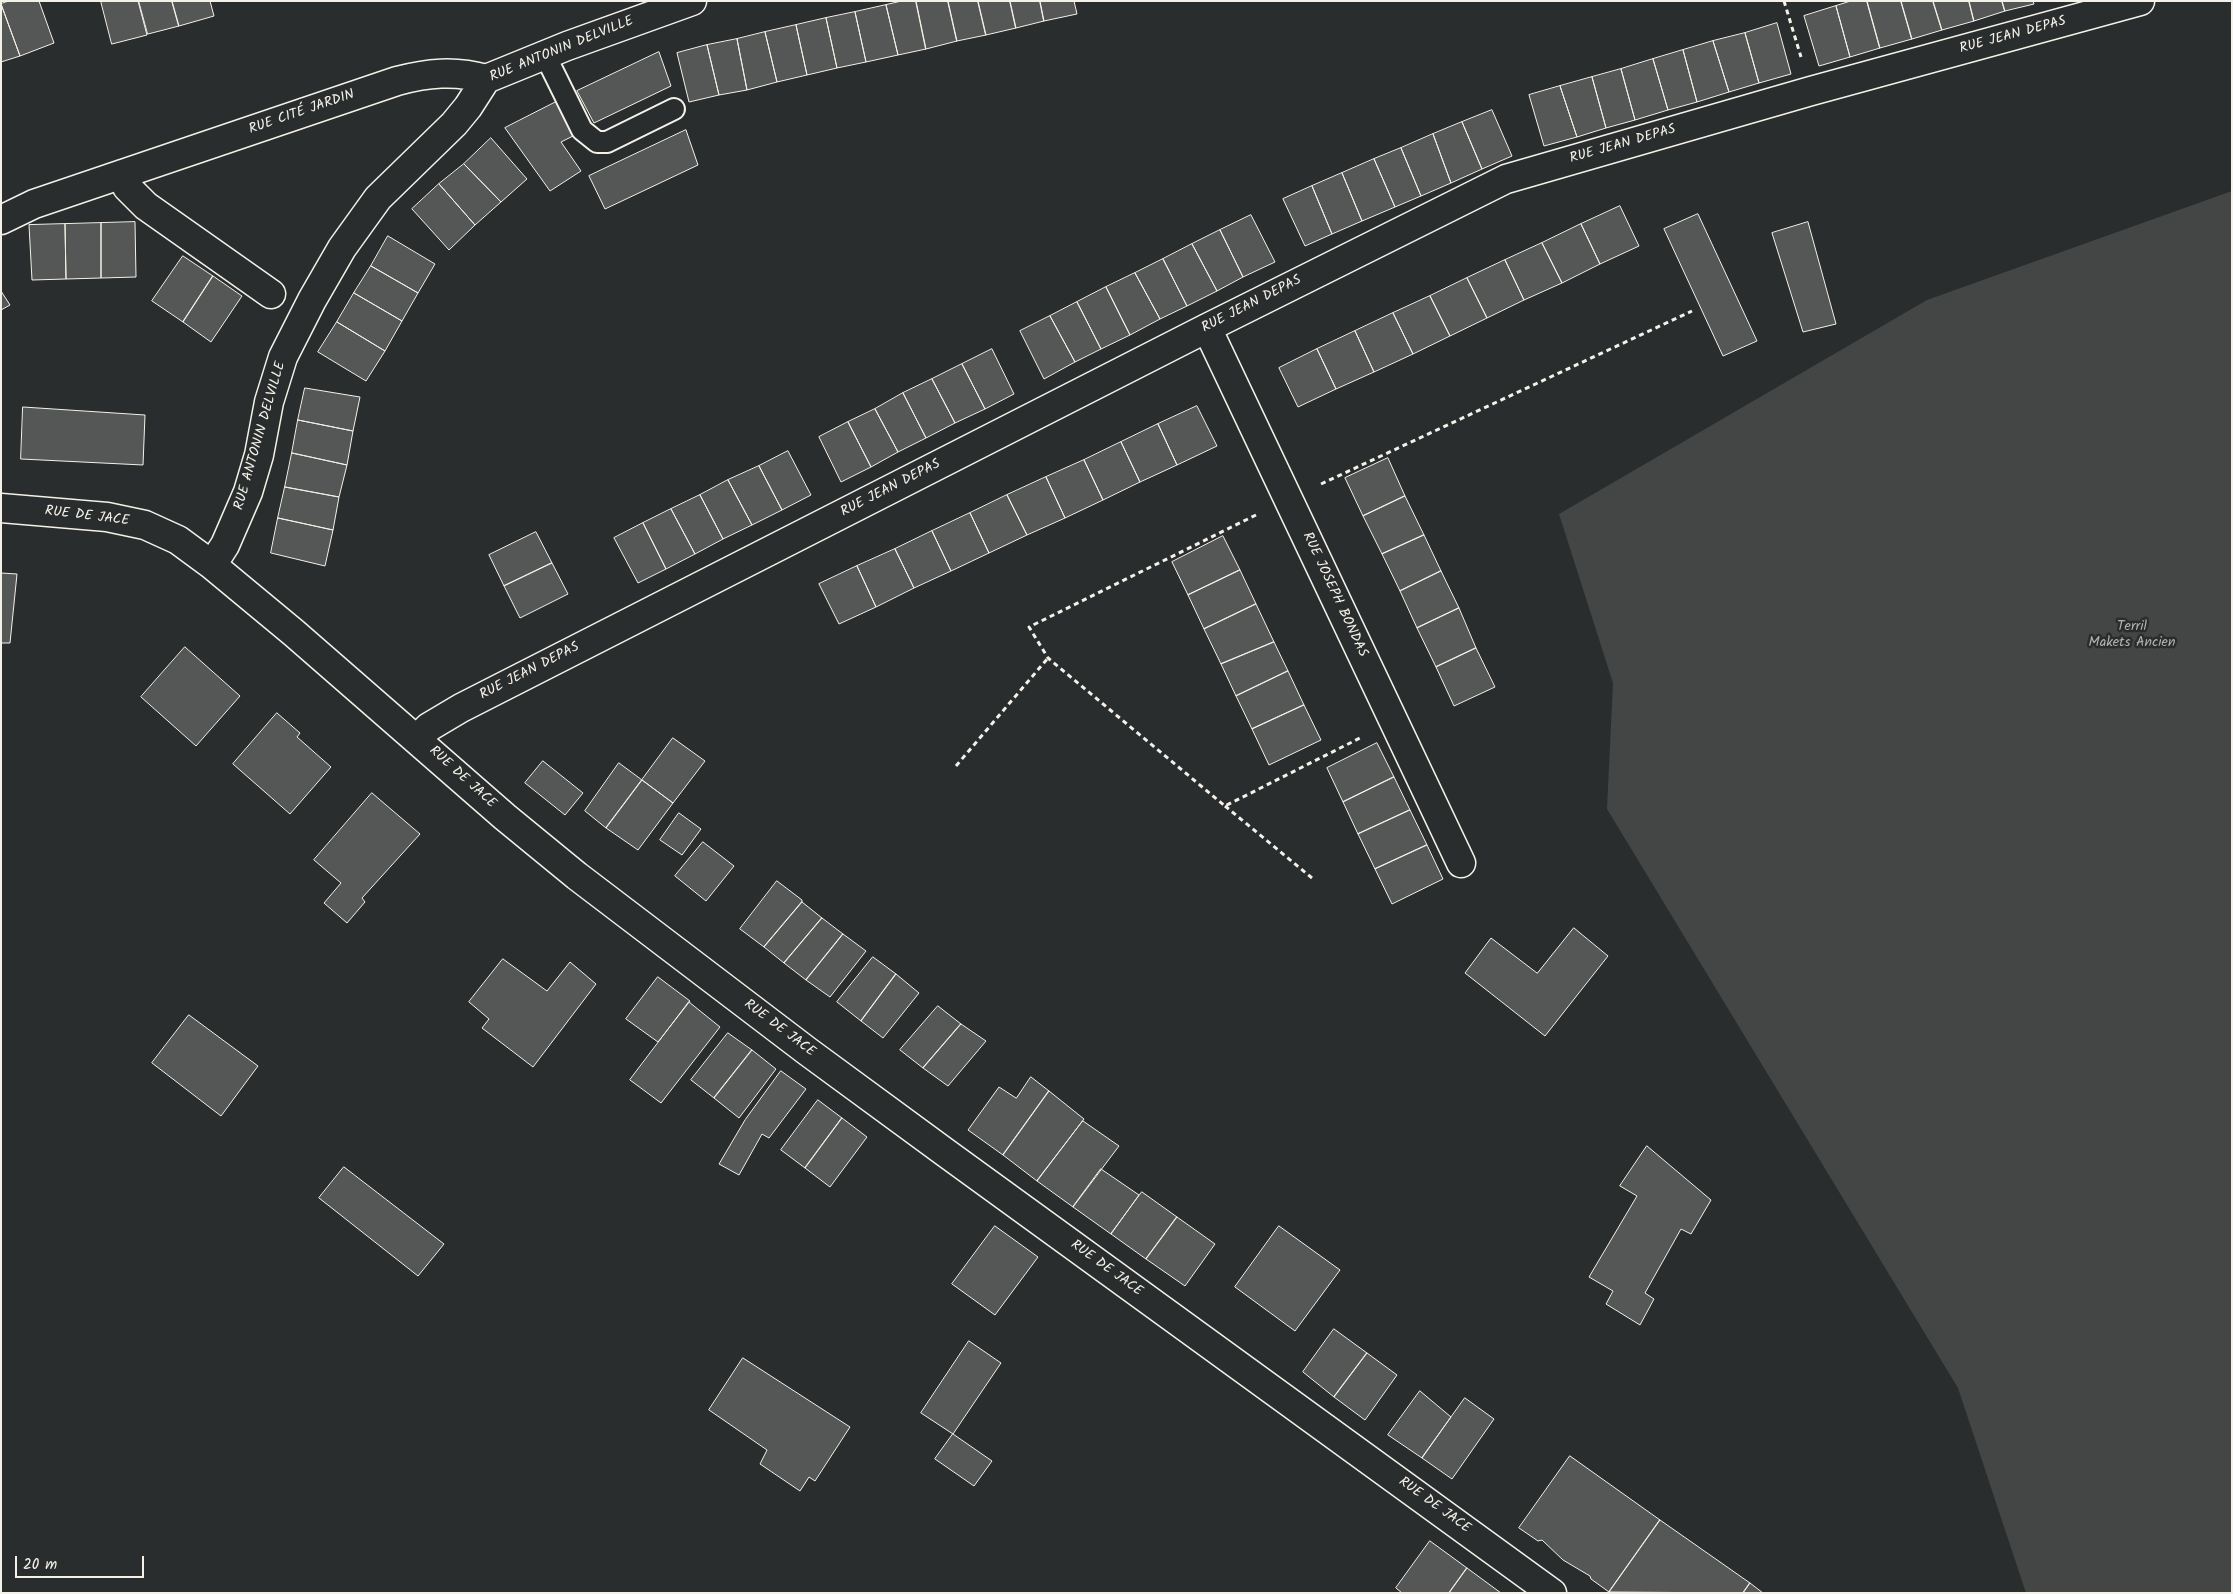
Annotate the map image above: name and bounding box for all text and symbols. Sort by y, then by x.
street label: RUE ANTONIN DELVILLE [488,13,636,87]
street label: RUE JEAN DEPAS [1958,14,2068,58]
street label: RUE CITÉ JARDIN [247,87,357,139]
street label: RUE JEAN DEPAS [1568,122,1678,168]
street label: RUE JEAN DEPAS [1199,273,1305,337]
street label: RUE ANTONIN DELVILLE [232,360,290,512]
street label: RUE JEAN DEPAS [838,457,944,521]
street label: RUE DE JACE [44,503,130,531]
street label: RUE JOSEPH BONDAS [1298,530,1370,660]
park label: Terril Makets Ancien [2089,620,2175,652]
street label: RUE JEAN DEPAS [477,640,583,704]
street label: RUE DE JACE [425,743,499,813]
street label: RUE DE JACE [740,997,818,1061]
street label: RUE DE JACE [1067,1237,1145,1301]
street label: RUE DE JACE [1395,1474,1473,1538]
scale bar [18,1546,146,1578]
text: 20 m [23,1553,57,1577]

